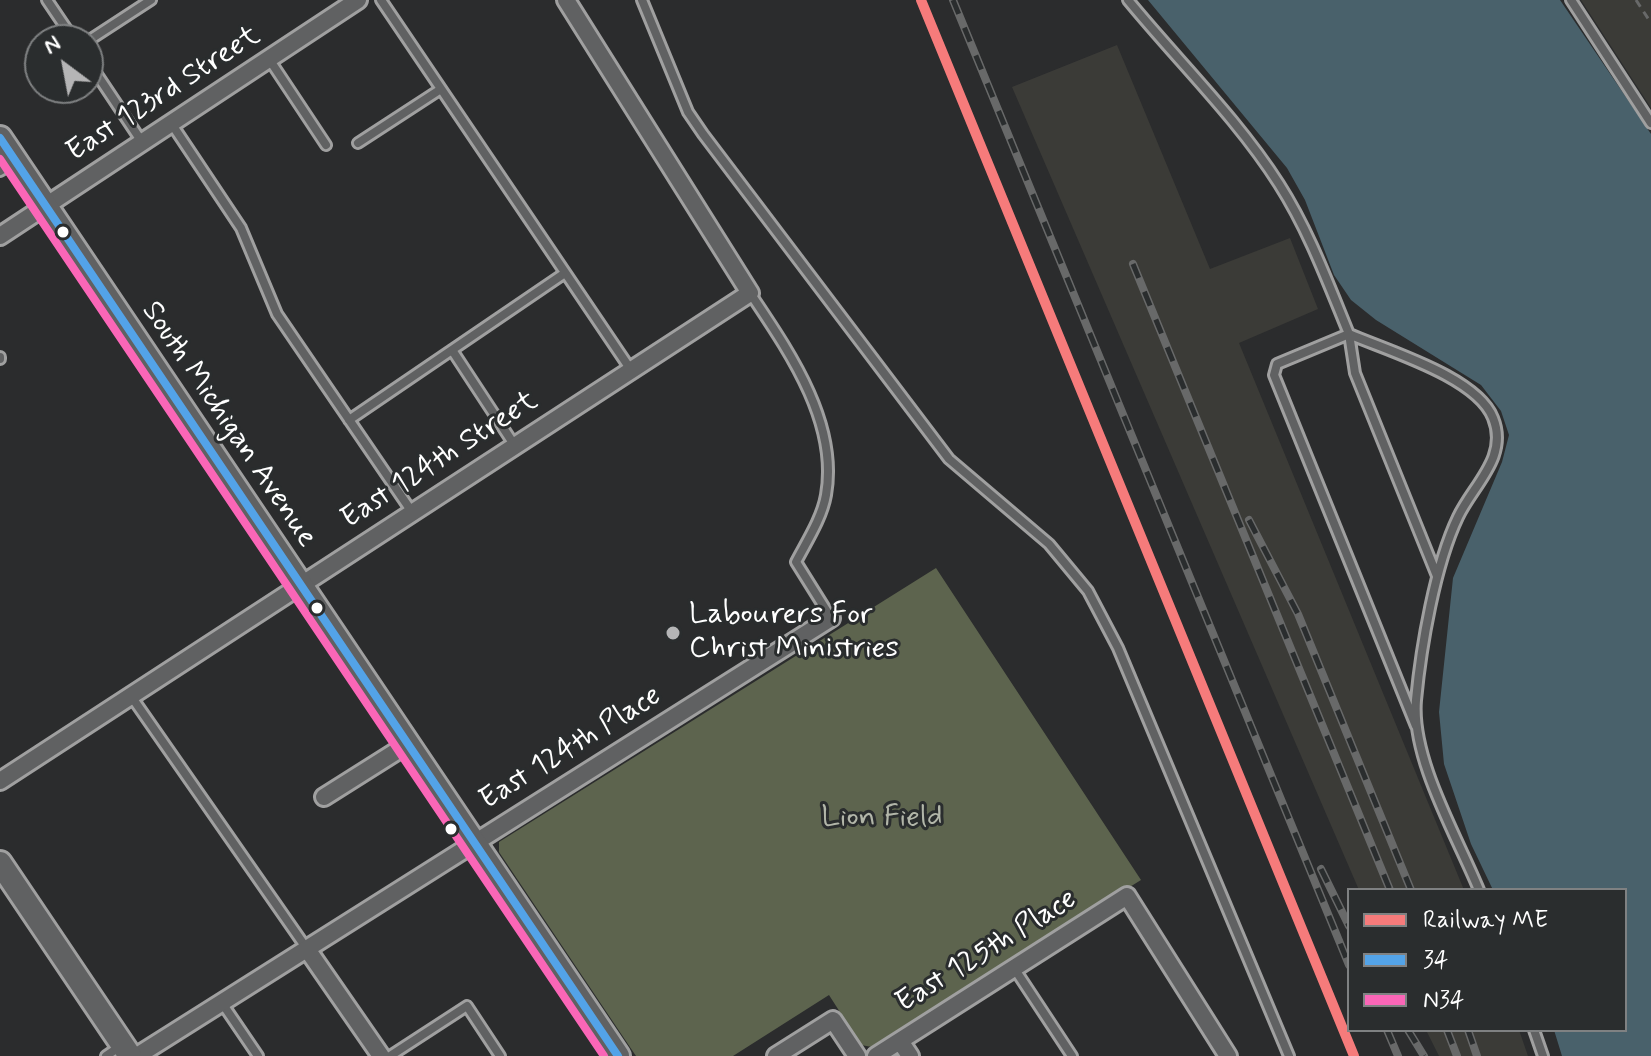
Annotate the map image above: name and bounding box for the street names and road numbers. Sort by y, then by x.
street label: East 123rd Street [60,19,268,171]
street label: South Michigan Avenue [132,295,324,555]
street label: East 124th Street [335,384,545,538]
street label: East 124th Place [474,679,668,819]
street label: East 125th Place [890,882,1084,1022]

